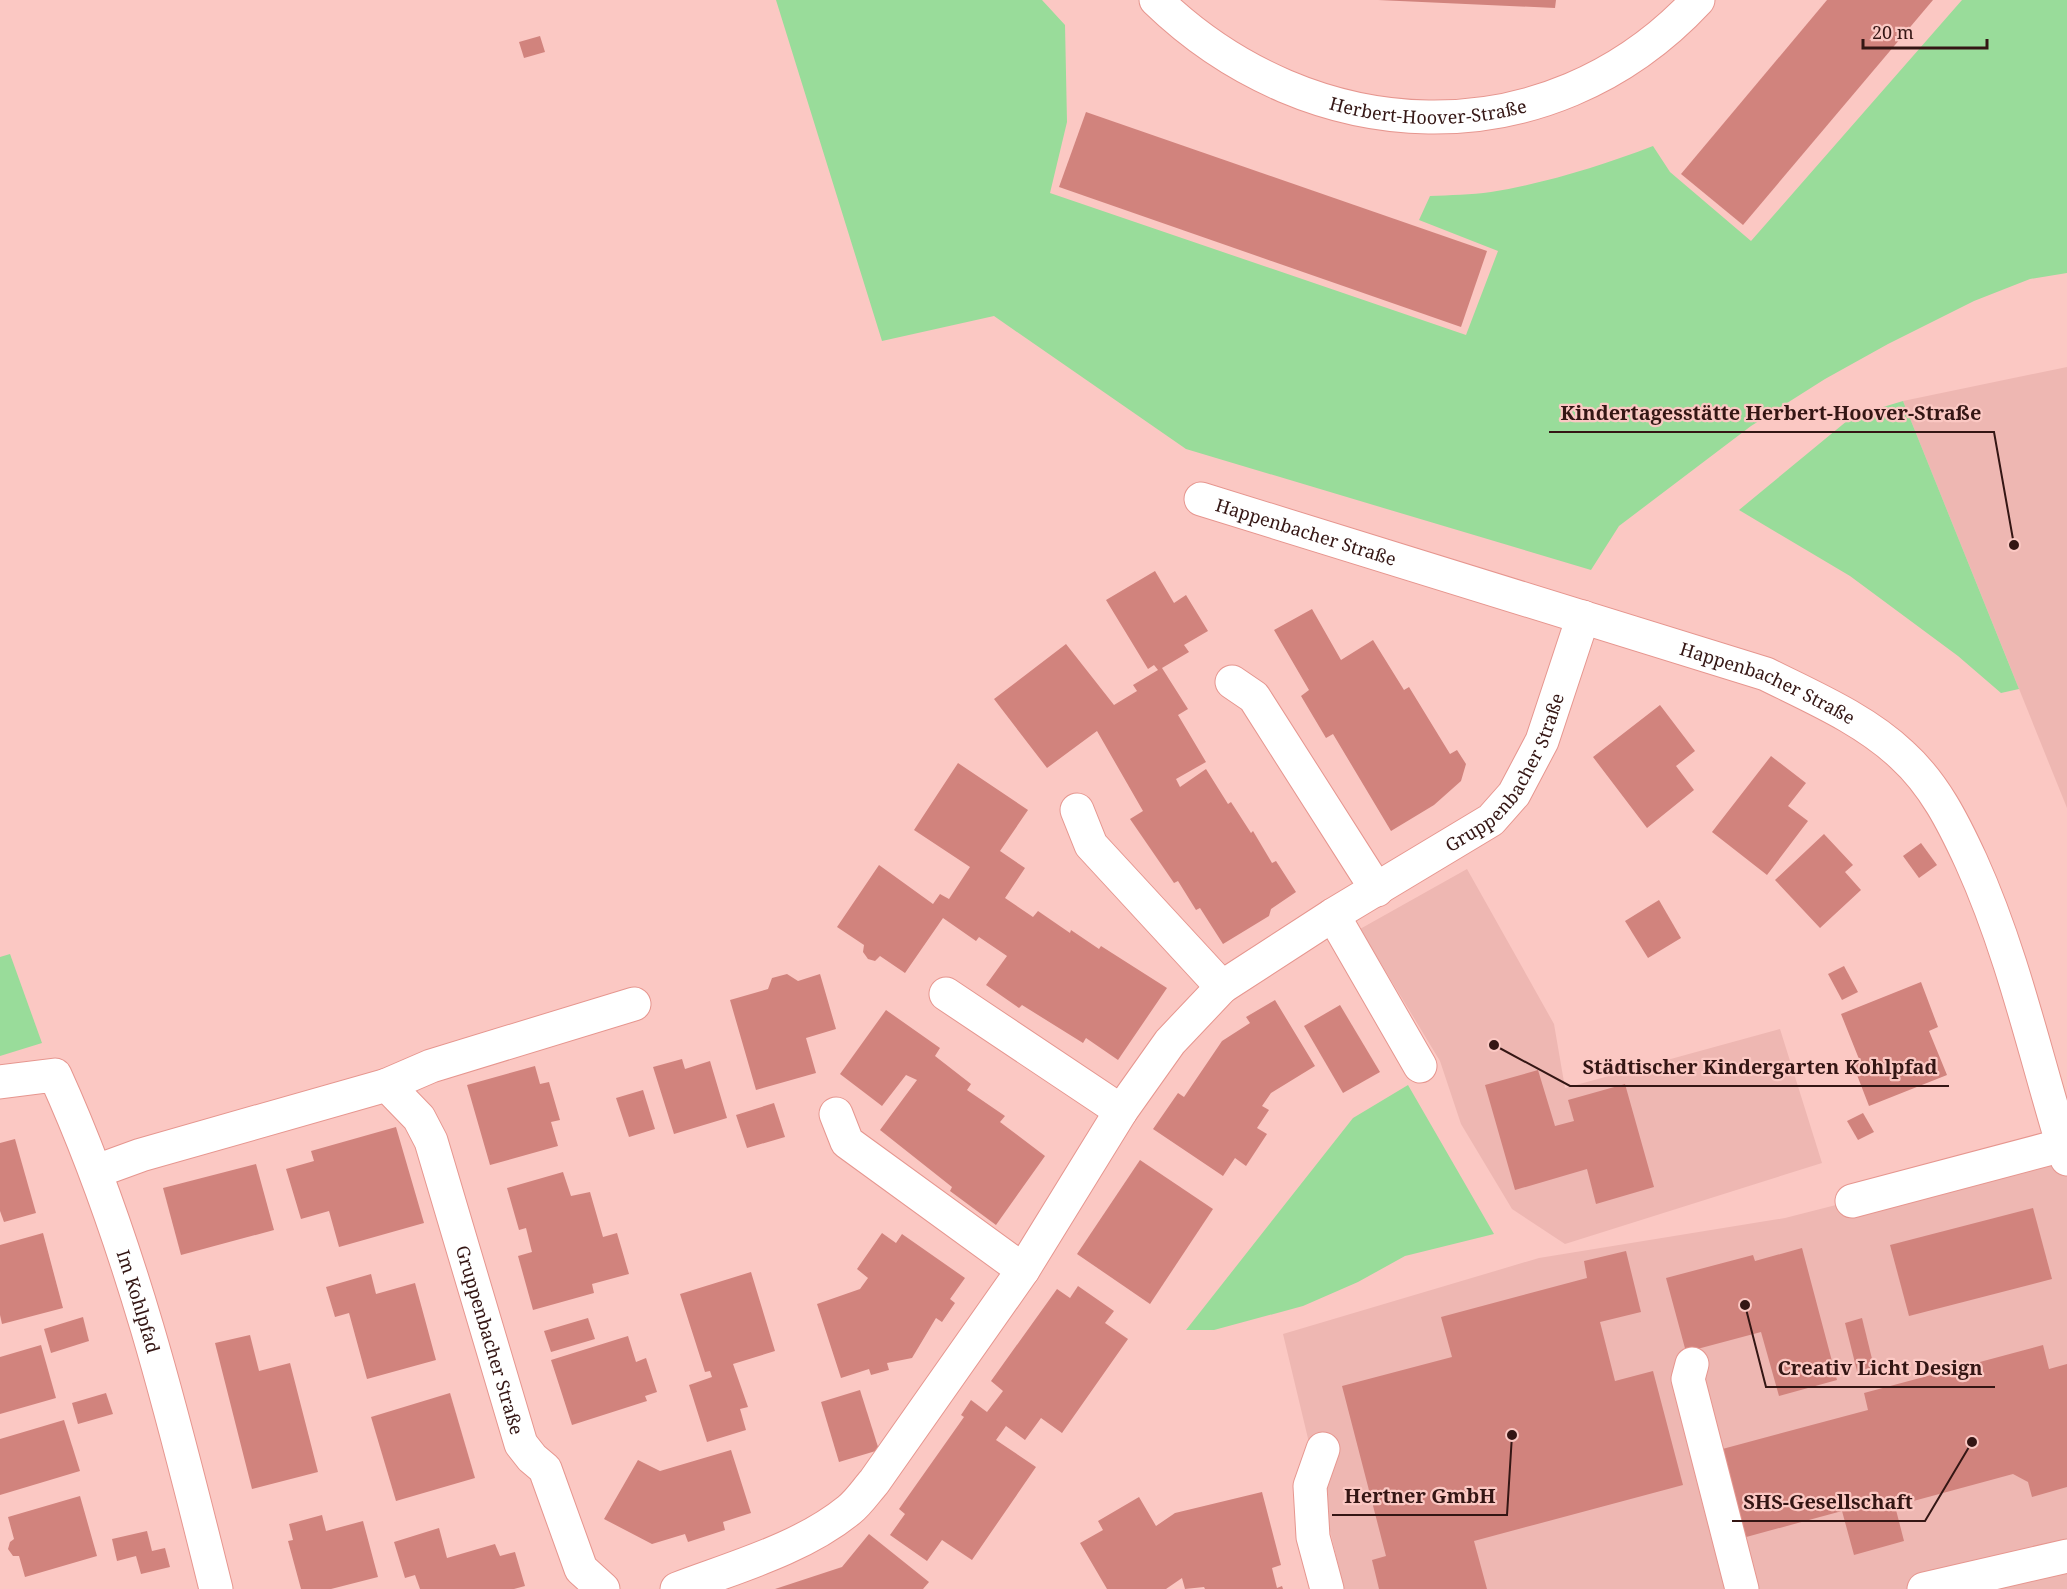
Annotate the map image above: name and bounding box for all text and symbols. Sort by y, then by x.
scale bar [1863,12,1988,50]
text: 20 m [1872,20,1914,44]
street label: Herbert-Hoover-Straße [1327,91,1529,129]
callout: Kindertagesstätte Herbert-Hoover-Straße [1549,394,1994,432]
text: Kindertagesstätte Herbert-Hoover-Straße [1561,399,1981,426]
street label: Happenbacher Straße [1213,492,1399,571]
street label: Happenbacher Straße [1677,636,1860,729]
street label: Gruppenbacher Straße [1440,690,1569,857]
callout: Städtischer Kindergarten Kohlpfad [1570,1048,1949,1086]
text: Städtischer Kindergarten Kohlpfad [1582,1053,1938,1080]
street label: Gruppenbacher Straße [451,1242,530,1437]
street label: Im Kohlpfad [111,1247,166,1356]
callout: Creativ Licht Design [1766,1349,1995,1387]
text: Creativ Licht Design [1777,1354,1983,1381]
callout: Hertner GmbH [1332,1477,1507,1515]
text: Hertner GmbH [1344,1482,1496,1509]
callout: SHS-Gesellschaft [1732,1483,1925,1521]
text: SHS-Gesellschaft [1743,1488,1913,1515]

